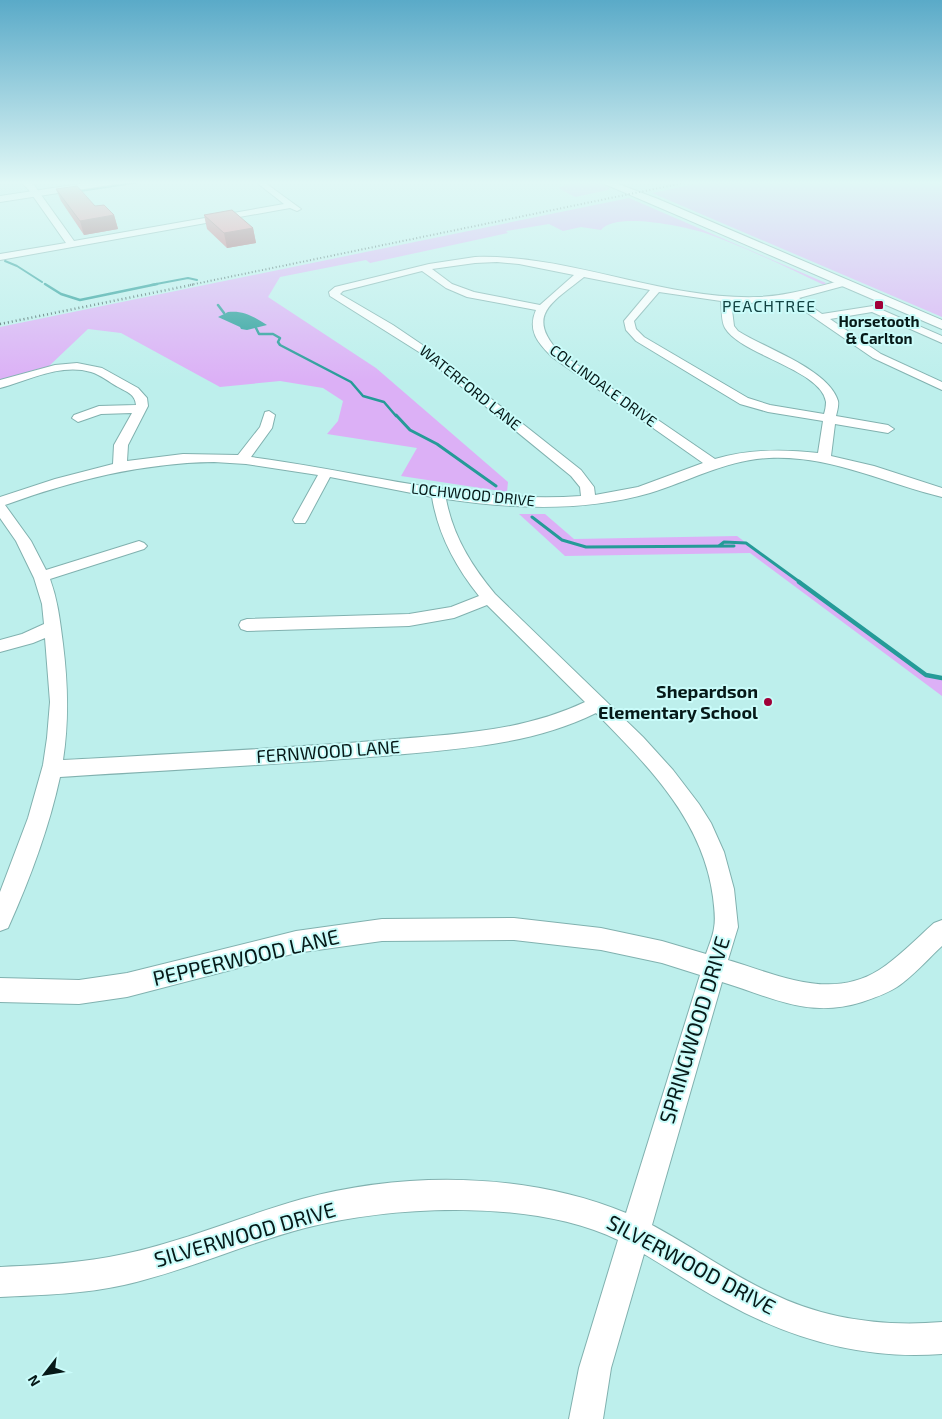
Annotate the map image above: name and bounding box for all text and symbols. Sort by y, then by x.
district label: PEACHTREE [722,296,816,315]
marker: Horsetooth & Carlton [873,299,885,311]
place label: Horsetooth & Carlton [838,312,920,347]
street label: COLLINDALE DRIVE [547,340,661,430]
street label: WATERFORD LANE [416,341,525,434]
street label: LOCHWOOD DRIVE [410,479,536,509]
place label: Shepardson Elementary School [598,680,758,723]
marker: Shepardson Elementary School [762,696,774,708]
street label: FERNWOOD LANE [255,735,400,767]
street label: PEPPERWOOD LANE [150,923,341,990]
street label: SPRINGWOOD DRIVE [653,933,734,1126]
street label: SILVERWOOD DRIVE [151,1196,338,1271]
street label: SILVERWOOD DRIVE [603,1209,780,1319]
north arrow [20,1349,70,1399]
text: N [24,1372,43,1390]

